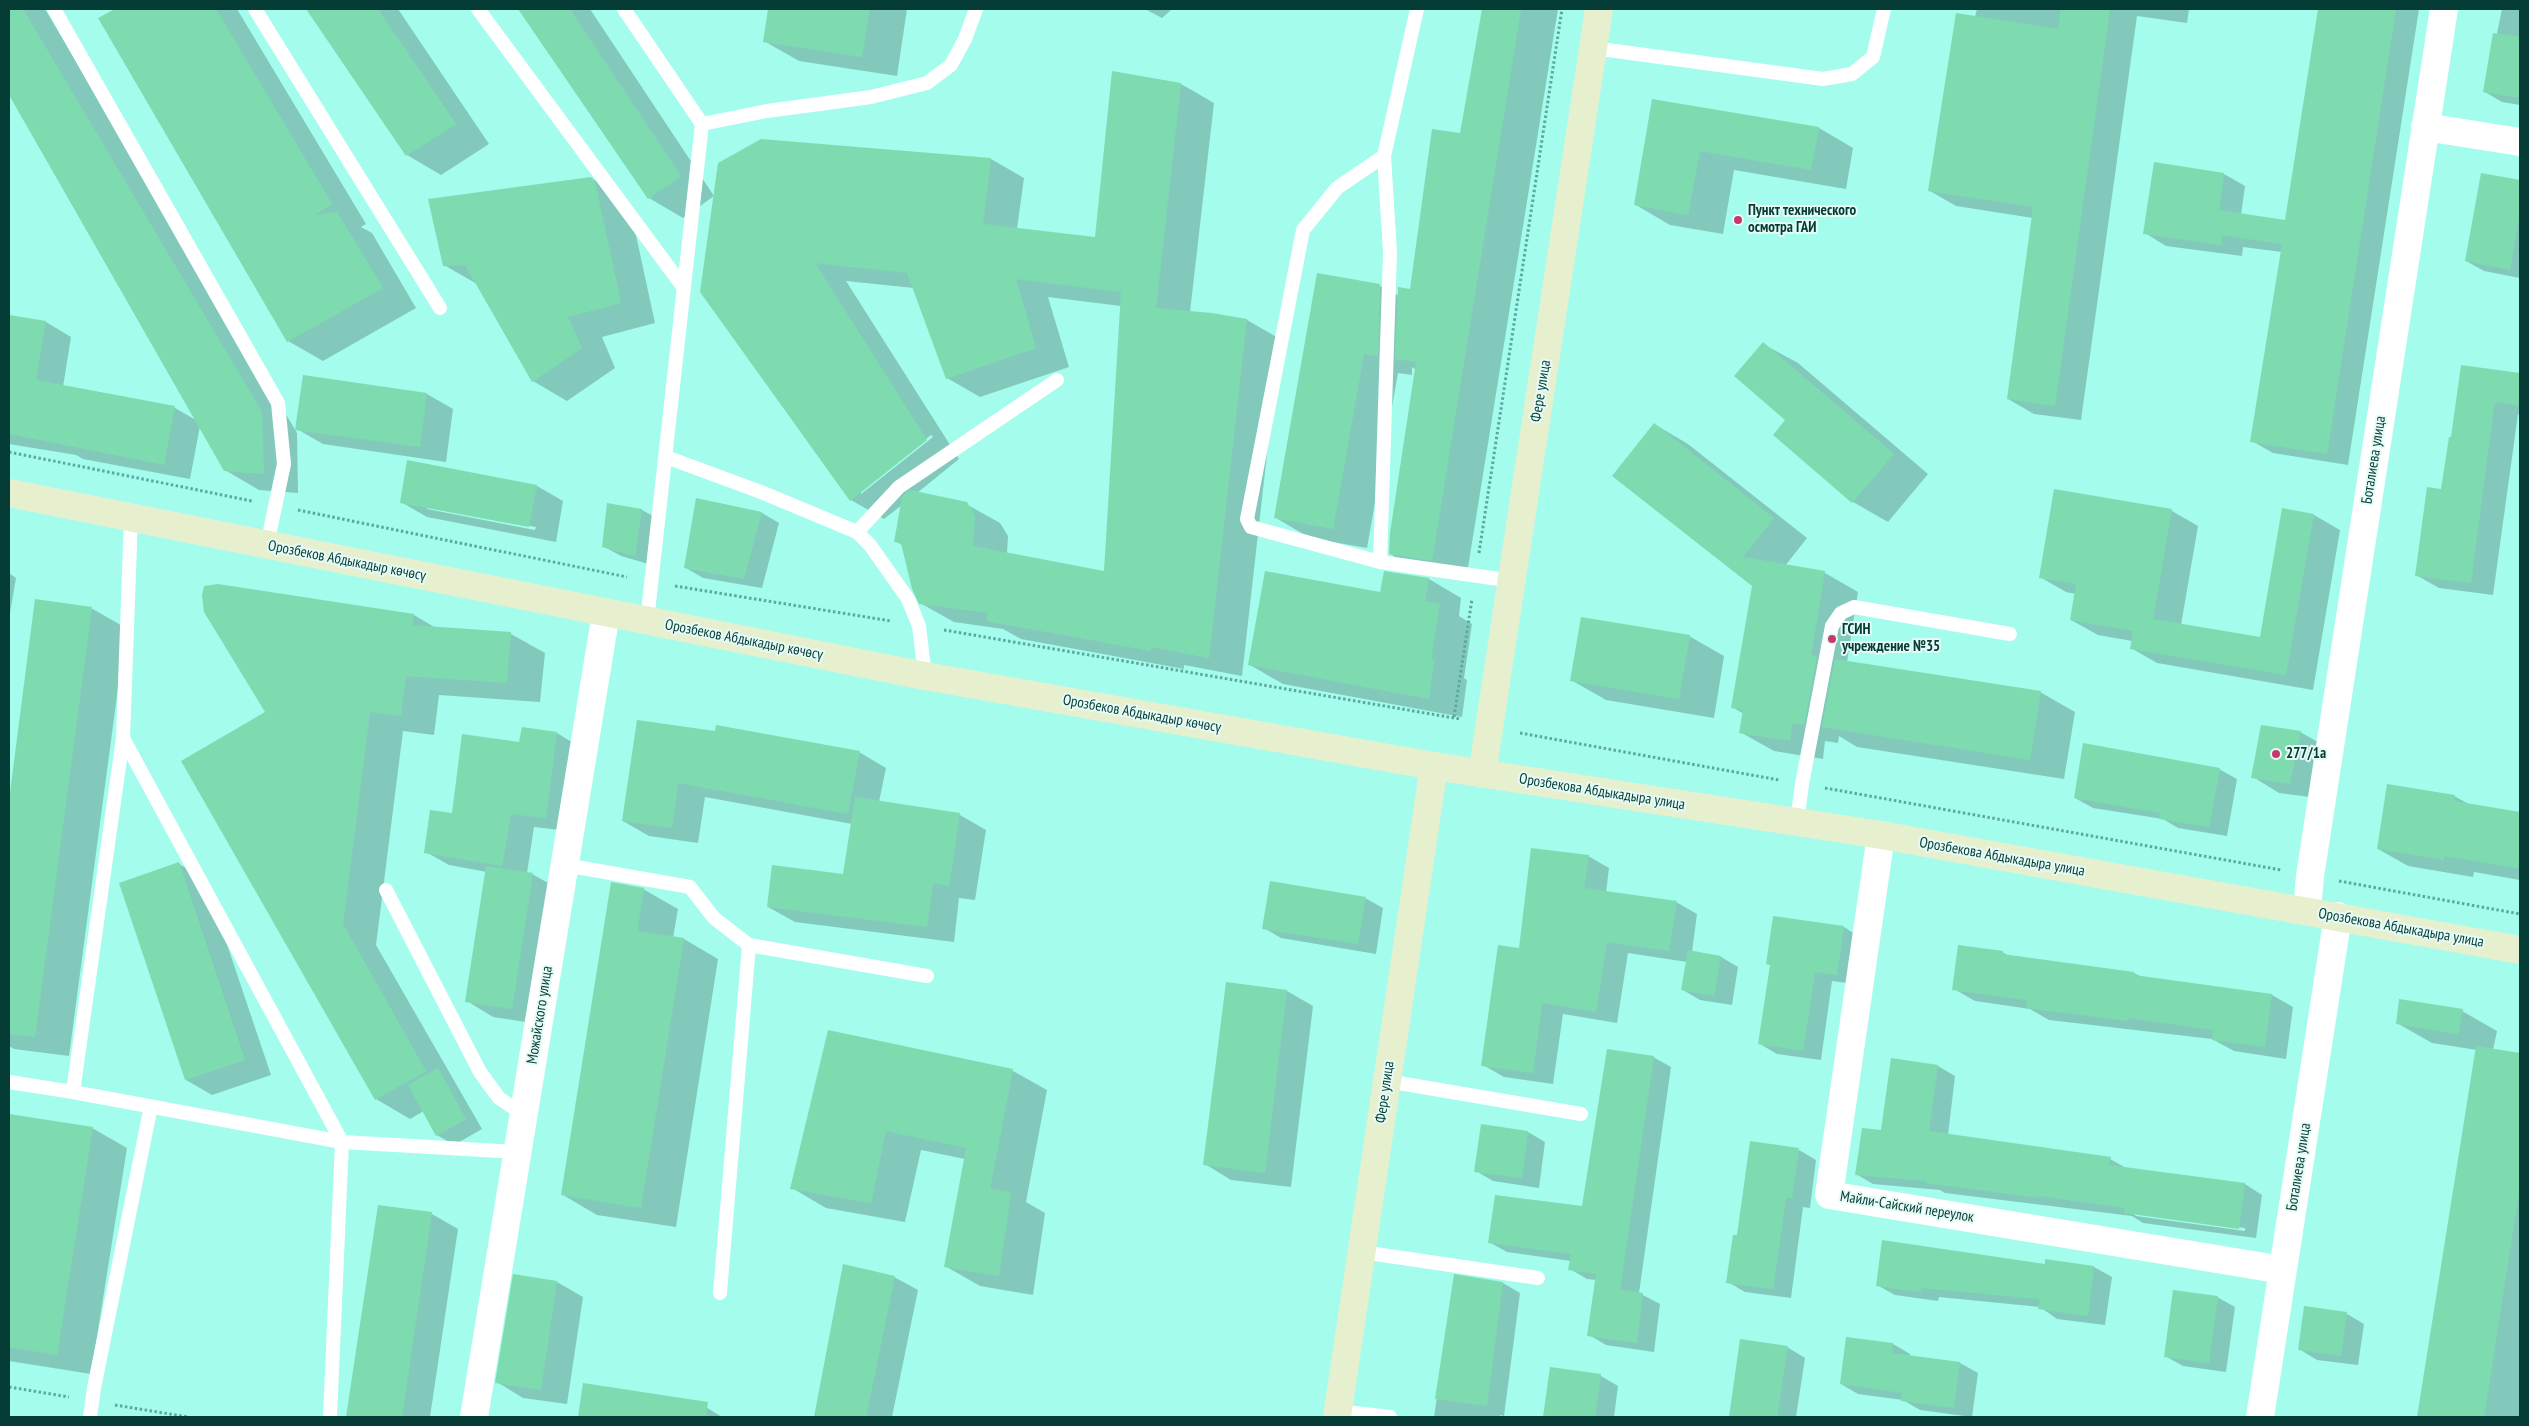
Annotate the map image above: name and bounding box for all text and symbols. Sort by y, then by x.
place label: Пункт технического осмотра ГАИ [1748,202,1856,237]
marker: Пункт технического осмотра ГАИ [1732,214,1744,226]
street label: Фере улица [1527,359,1555,423]
street label: Боталиева улица [2358,415,2390,505]
street label: Орозбеков Абдыкадыр көчөсү [266,537,428,585]
street label: Орозбеков Абдыкадыр көчөсү [663,616,825,664]
place label: ГСИН учреждение №35 [1842,621,1940,656]
marker: ГСИН учреждение №35 [1826,633,1838,645]
street label: Орозбеков Абдыкадыр көчөсү [1061,691,1223,737]
place label: 277/1а [2286,745,2326,763]
marker: 277/1а [2270,748,2282,760]
street label: Орозбекова Абдыкадыра улица [1518,770,1686,814]
street label: Орозбекова Абдыкадыра улица [1918,834,2086,880]
street label: Орозбекова Абдыкадыра улица [2317,905,2485,951]
street label: Можайского улица [523,965,557,1065]
street label: Фере улица [1372,1060,1398,1124]
street label: Боталиева улица [2283,1122,2315,1212]
street label: Майли-Сайский переулок [1839,1188,1975,1226]

